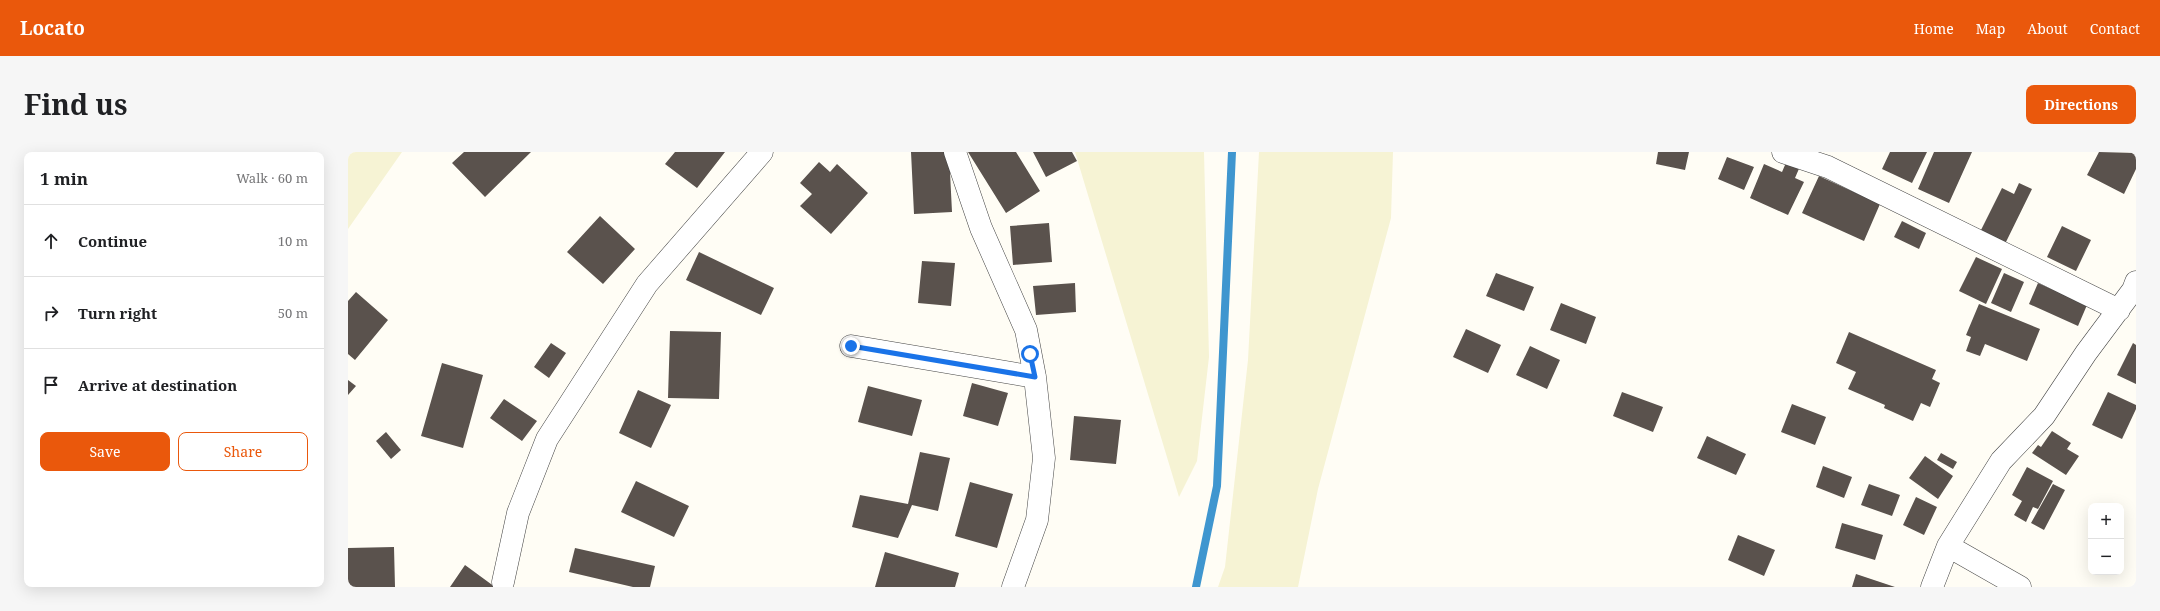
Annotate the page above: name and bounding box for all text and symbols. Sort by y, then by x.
text: Locato [20,15,85,41]
text: Home [1914,19,1954,38]
text: Map [1976,19,2005,38]
text: About [2027,19,2068,38]
text: Contact [2090,19,2140,38]
text: Find us [24,85,128,123]
button: Directions [2026,85,2136,124]
text: 1 min [40,167,88,190]
text: Walk · 60 m [236,169,308,187]
icon: ahead [40,230,62,252]
text: Continue [78,231,147,251]
text: 10 m [278,232,308,250]
icon: right [40,302,62,324]
text: Turn right [78,303,157,323]
text: 50 m [278,304,308,322]
route end [842,337,860,355]
route start [1021,345,1039,363]
icon: arrive [40,374,62,396]
text: Arrive at destination [78,375,237,395]
button: Save [40,432,170,471]
button: Share [178,432,308,471]
map controls [2088,503,2124,575]
button: + [2088,503,2124,539]
button: − [2088,539,2124,575]

